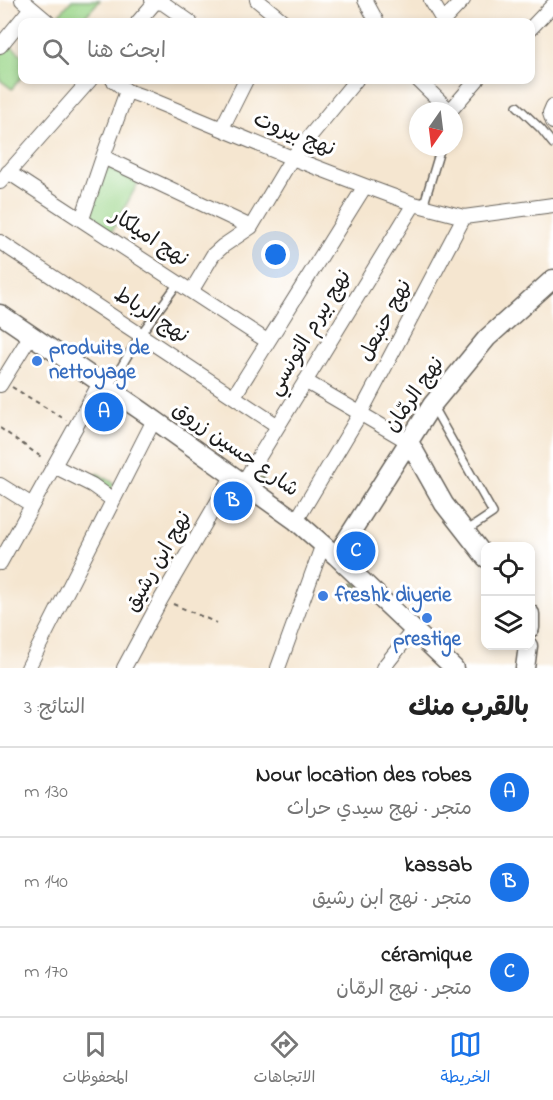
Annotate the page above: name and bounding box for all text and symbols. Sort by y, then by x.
search box [18,18,535,84]
icon: search [39,35,72,68]
text: ابحث هنا [87,36,166,68]
north arrow [409,102,463,156]
street label: نهج بيروت [249,105,339,165]
street label: نهج اميلكار [102,200,194,275]
your location [261,240,290,269]
street label: نهج بيرم التونسي [261,264,361,403]
street label: نهج حنبعل [352,275,420,367]
street label: نهج الرباط [108,281,194,351]
place label: produits de nettoyage [49,334,150,390]
street label: نهج الرمّان [378,351,452,439]
marker: produits de nettoyage [30,354,44,368]
pin: A [84,390,124,434]
street label: شارع حسين زروق [165,395,305,505]
pin: B [214,478,252,524]
street label: نهج ابن رشيق [118,506,200,618]
pin: C [336,528,376,574]
map controls [481,542,535,650]
button: locate [481,542,535,596]
place label: freshk diyerie [334,581,452,613]
marker: freshk diyerie [316,589,330,603]
button: layers [481,596,535,650]
marker: prestige [420,611,434,625]
place label: prestige [393,625,461,657]
text: بالقرب منك [408,690,529,728]
text: النتائج: 3 [24,694,85,723]
text: Nour location des robes [256,760,472,792]
text: 130 m [24,778,68,807]
text: A [503,778,516,807]
text: متجر · نهج سيدي حراث [287,795,472,824]
text: kassab [405,850,472,882]
text: 140 m [24,868,68,897]
text: B [503,868,516,897]
text: متجر · نهج ابن رشيق [312,885,472,914]
text: céramique [381,940,472,972]
text: 170 m [24,958,68,987]
text: C [504,958,515,987]
text: متجر · نهج الرمّان [336,975,472,1004]
tab: المحفوظات [63,1028,128,1091]
tab: الاتجاهات [254,1028,315,1091]
tab: الخريطة [441,1028,490,1091]

